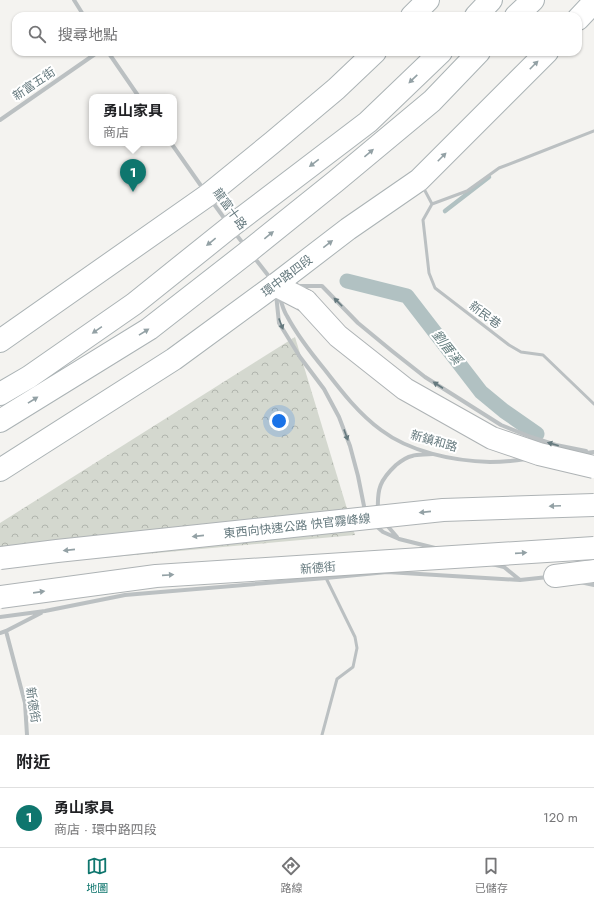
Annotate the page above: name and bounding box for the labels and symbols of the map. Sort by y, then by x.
one-way arrow [529,60,539,70]
street label: 新富五街 [9,63,59,105]
one-way arrow [408,74,418,84]
one-way arrow [364,149,375,158]
one-way arrow [437,152,447,162]
pin: 1 [120,159,146,192]
one-way arrow [309,159,319,167]
street label: 龍富十路 [209,184,251,234]
one-way arrow [263,231,274,240]
one-way arrow [206,238,216,247]
one-way arrow [323,240,334,249]
street label: 環中路四段 [258,251,316,301]
one-way arrow [333,297,343,307]
street label: 新民巷 [465,297,505,333]
one-way arrow [279,318,285,330]
one-way arrow [91,326,102,334]
water label: 劉厝溪 [428,326,468,370]
one-way arrow [139,328,149,336]
one-way arrow [433,381,443,389]
one-way arrow [27,397,39,404]
your location [269,411,289,431]
street label: 新鎮和路 [408,426,460,456]
one-way arrow [343,430,349,442]
one-way arrow [547,441,559,447]
one-way arrow [548,503,561,509]
street label: 東西向快速公路 快官霧峰線 [223,509,371,543]
one-way arrow [419,509,431,515]
one-way arrow [192,533,204,539]
one-way arrow [63,546,75,553]
one-way arrow [515,549,527,556]
street label: 新德街 [299,557,337,579]
one-way arrow [162,571,174,578]
one-way arrow [33,589,45,595]
street label: 新德街 [21,686,45,724]

